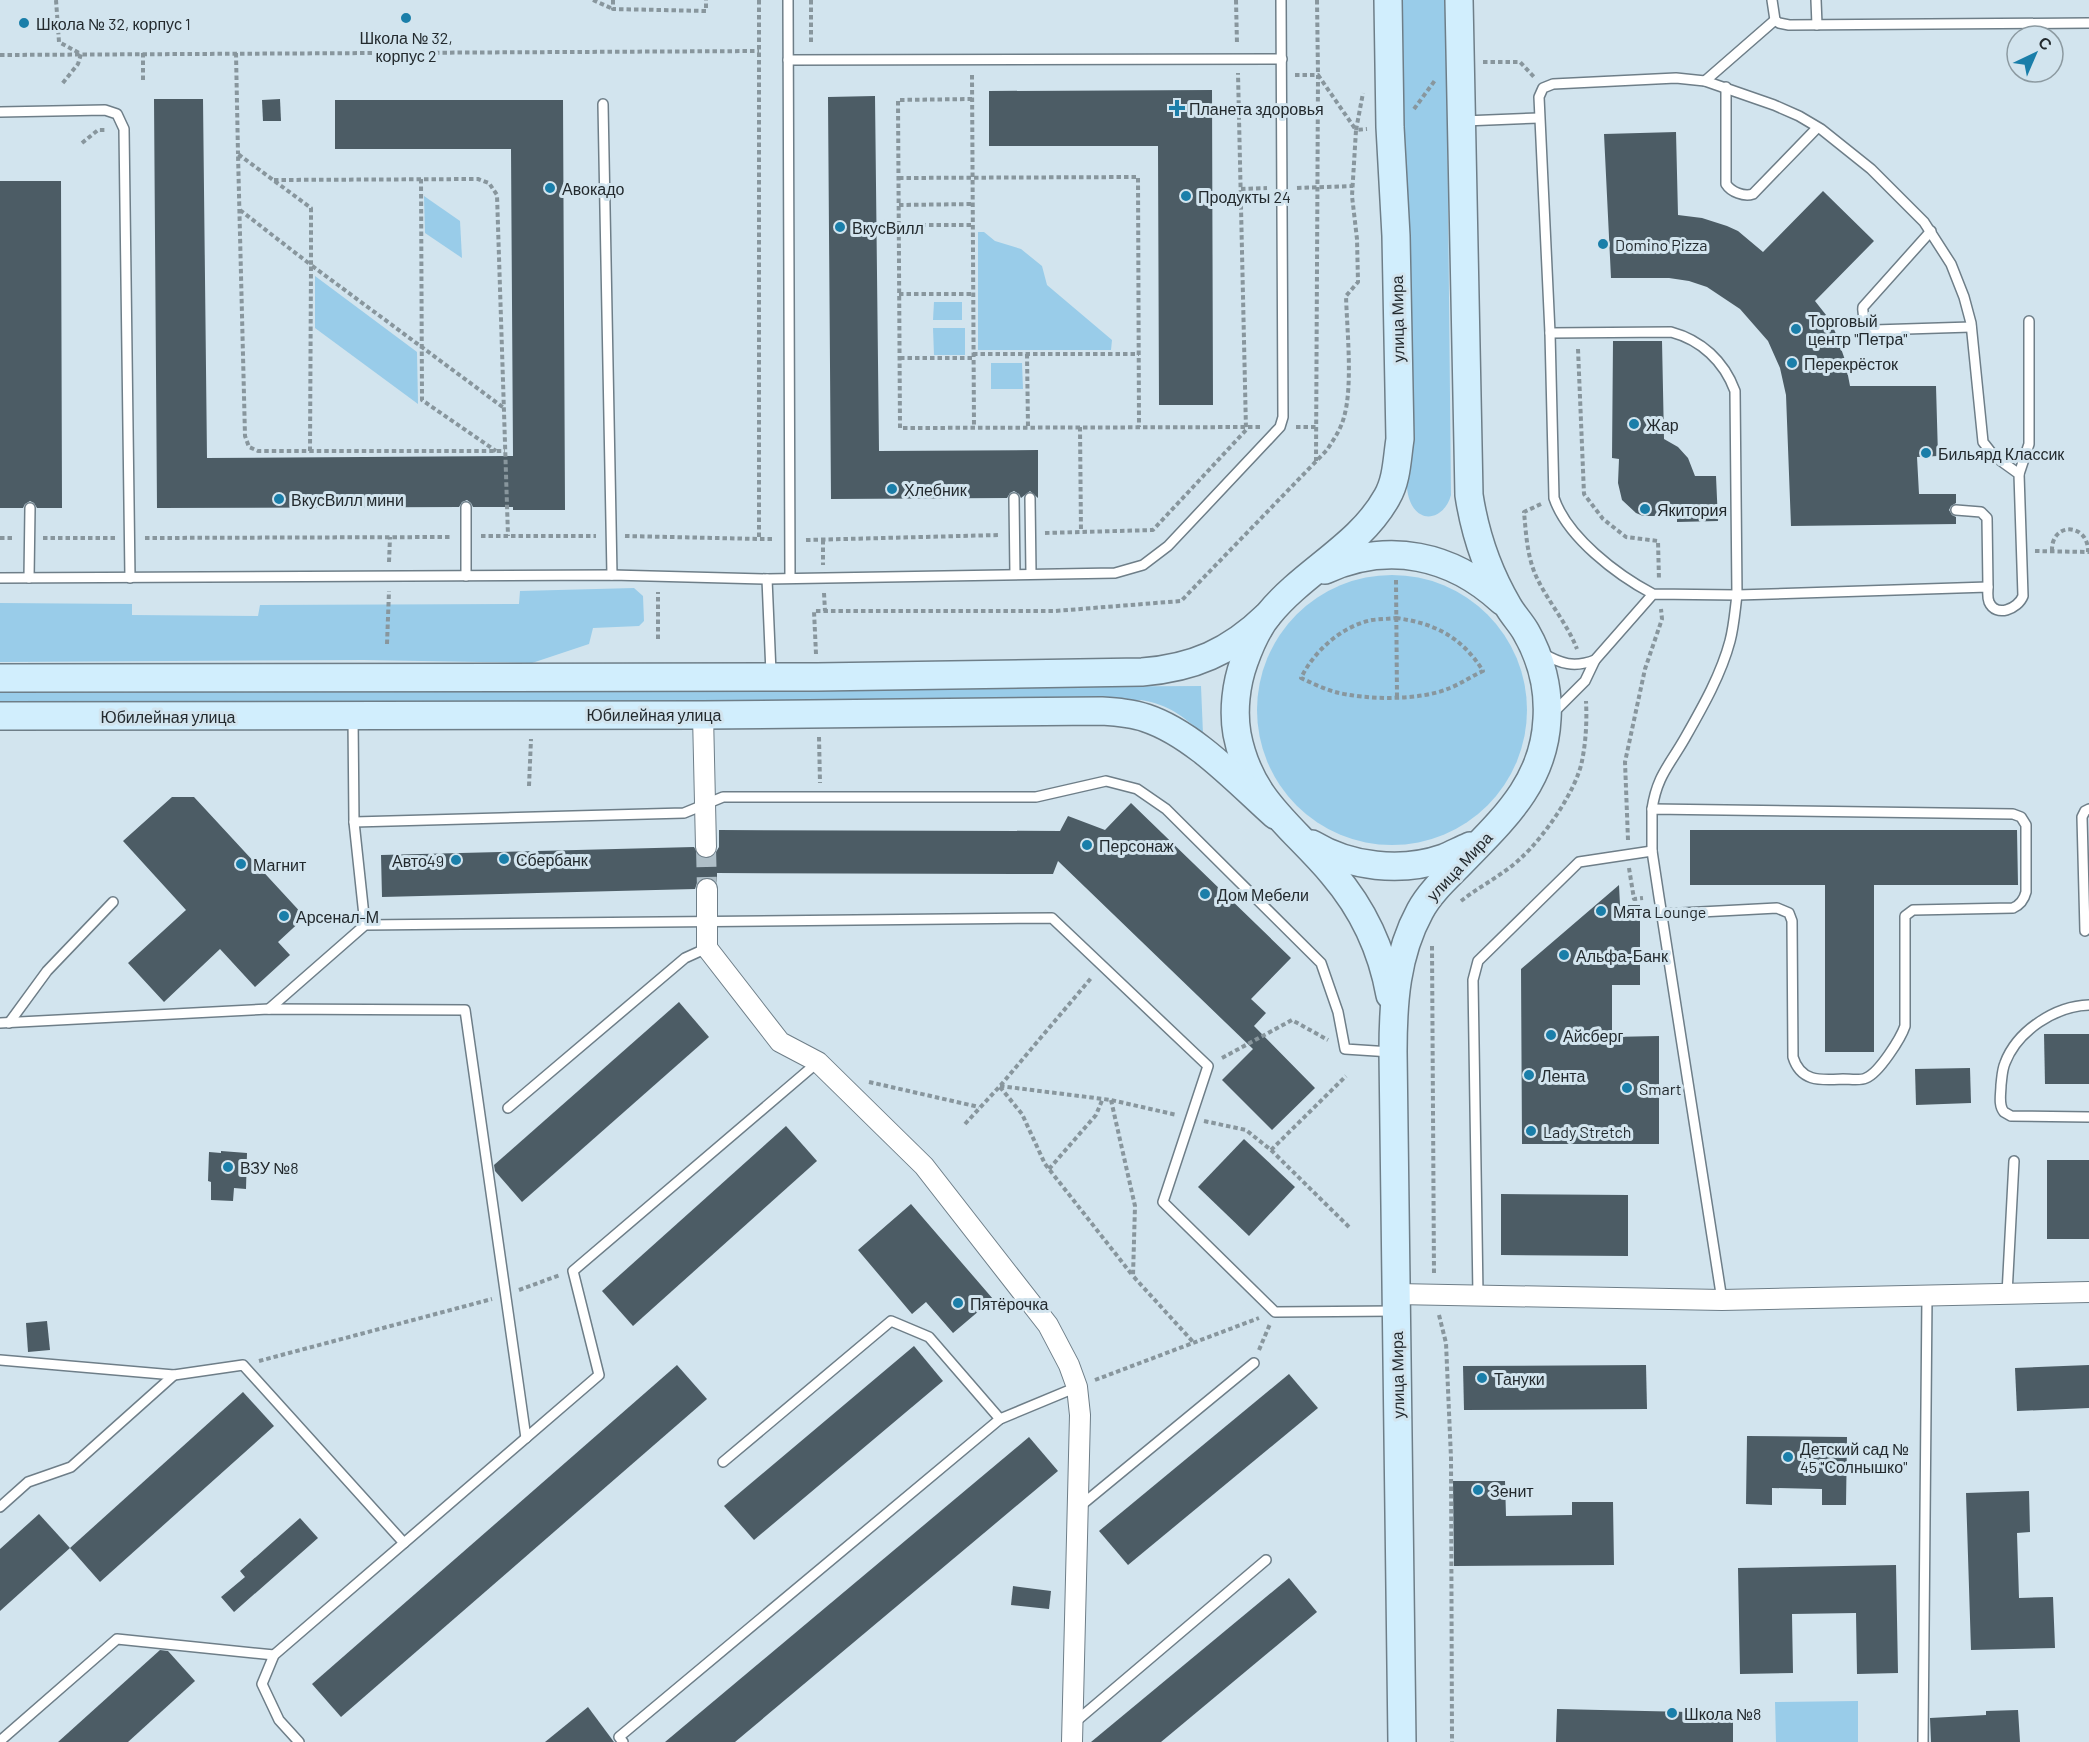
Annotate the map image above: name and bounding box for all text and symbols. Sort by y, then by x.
marker: Школа № 32, корпус 2 [399,11,413,25]
place label: Школа № 32, корпус 1 [36,14,191,33]
marker: Школа № 32, корпус 1 [17,16,31,30]
north arrow [2005,24,2065,84]
place label: Школа № 32, корпус 2 [359,28,453,65]
text: С [2035,32,2057,54]
place label: Планета здоровья [1189,99,1324,118]
marker: Планета здоровья [1170,101,1184,115]
place label: Авокадо [562,179,624,198]
marker: Авокадо [543,181,557,195]
place label: Продукты 24 [1198,187,1291,206]
marker: Продукты 24 [1179,189,1193,203]
place label: ВкусВилл [852,218,924,237]
marker: ВкусВилл [833,220,847,234]
place label: Domino Pizza [1615,235,1707,254]
marker: Domino Pizza [1596,237,1610,251]
street label: улица Мира [1387,275,1407,363]
place label: Торговый центр "Петра" [1808,311,1908,348]
marker: Торговый центр "Петра" [1789,322,1803,336]
place label: Перекрёсток [1804,354,1899,373]
marker: Перекрёсток [1785,356,1799,370]
place label: Жар [1646,415,1679,434]
marker: Жар [1627,417,1641,431]
place label: Бильярд Классик [1938,444,2065,463]
marker: Бильярд Классик [1919,446,1933,460]
place label: Хлебник [904,480,968,499]
marker: Хлебник [885,482,899,496]
place label: ВкусВилл мини [291,490,404,509]
marker: ВкусВилл мини [272,492,286,506]
place label: Якитория [1657,500,1727,519]
marker: Якитория [1638,502,1652,516]
street label: Юбилейная улица [586,705,722,724]
street label: Юбилейная улица [100,707,236,726]
street label: улица Мира [1422,828,1496,904]
place label: Персонаж [1099,836,1174,855]
marker: Персонаж [1080,838,1094,852]
place label: Сбербанк [516,850,589,869]
place label: Авто49 [392,851,444,870]
marker: Сбербанк [497,852,511,866]
marker: Авто49 [449,853,463,867]
place label: Магнит [253,855,307,874]
marker: Магнит [234,857,248,871]
place label: Дом Мебели [1217,885,1309,904]
marker: Дом Мебели [1198,887,1212,901]
place label: Мята Lounge [1613,902,1706,921]
marker: Мята Lounge [1594,904,1608,918]
place label: Арсенал-М [296,907,379,926]
marker: Арсенал-М [277,909,291,923]
place label: Альфа-Банк [1576,946,1669,965]
marker: Альфа-Банк [1557,948,1571,962]
place label: Айсберг [1563,1026,1623,1045]
marker: Айсберг [1544,1028,1558,1042]
place label: Лента [1541,1066,1585,1085]
marker: Лента [1522,1068,1536,1082]
place label: Smart [1639,1079,1682,1098]
marker: Smart [1620,1081,1634,1095]
place label: Lady Stretch [1543,1122,1631,1141]
marker: Lady Stretch [1524,1124,1538,1138]
place label: ВЗУ №8 [240,1158,299,1177]
marker: ВЗУ №8 [221,1160,235,1174]
place label: Пятёрочка [970,1294,1049,1313]
marker: Пятёрочка [951,1296,965,1310]
street label: улица Мира [1387,1331,1407,1419]
place label: Тануки [1494,1369,1545,1388]
marker: Тануки [1475,1371,1489,1385]
place label: Детский сад № 45 "Солнышко" [1800,1439,1909,1476]
marker: Детский сад № 45 "Солнышко" [1781,1450,1795,1464]
place label: Зенит [1490,1481,1534,1500]
marker: Зенит [1471,1483,1485,1497]
place label: Школа №8 [1684,1704,1761,1723]
marker: Школа №8 [1665,1706,1679,1720]

